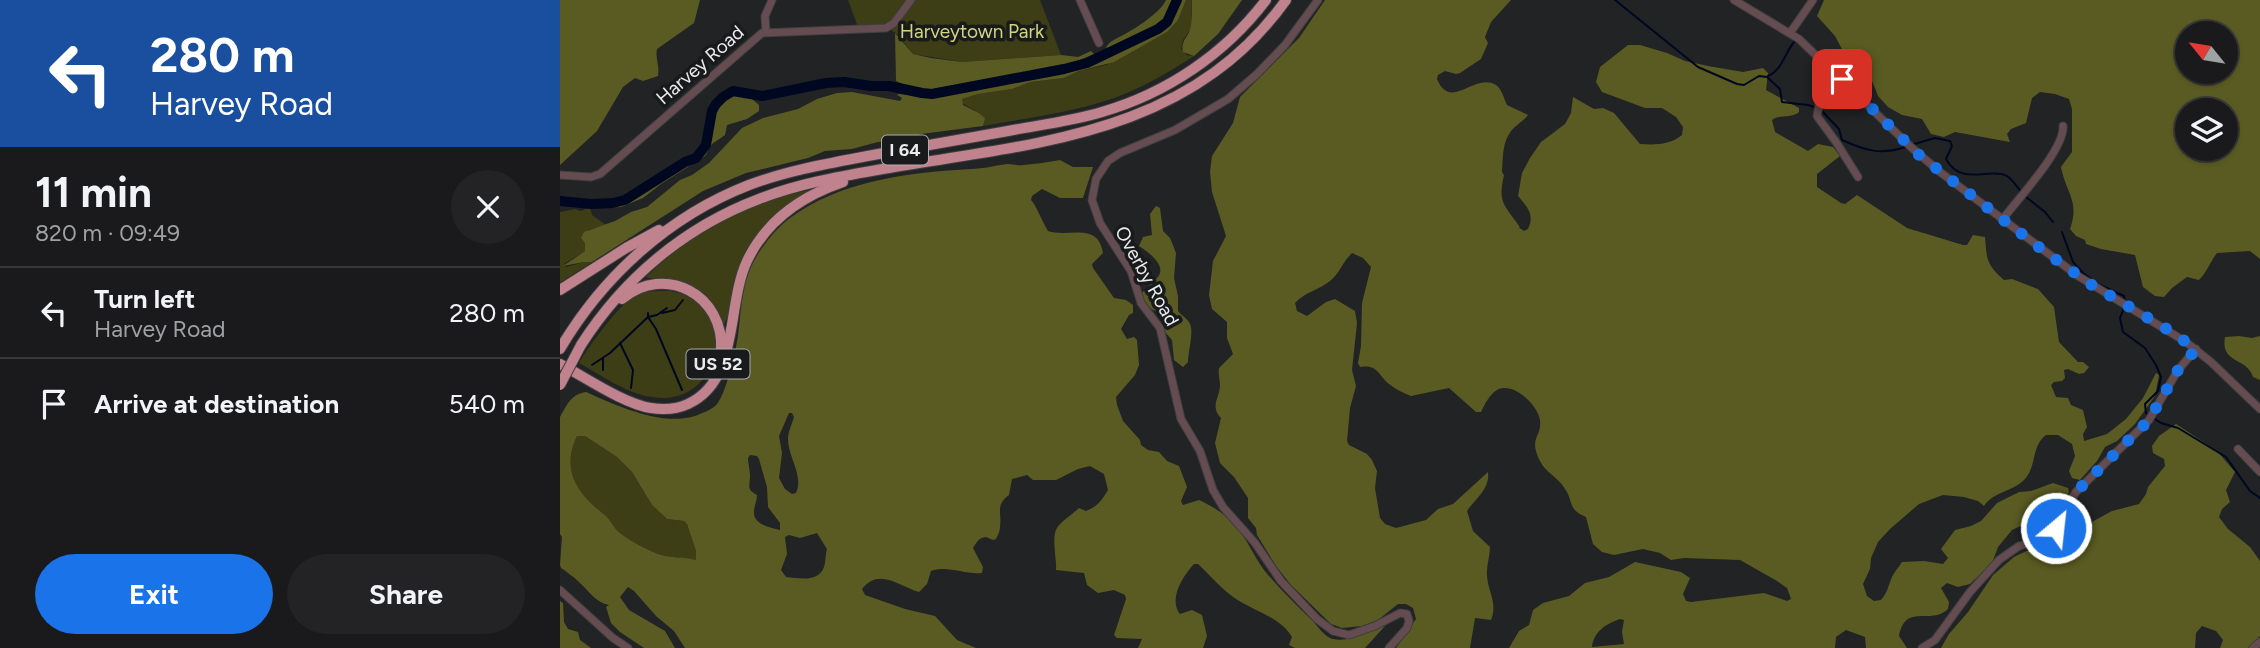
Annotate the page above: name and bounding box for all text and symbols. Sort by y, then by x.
park label: Harveytown Park [900,20,1045,43]
street label: Harvey Road [651,21,749,109]
north arrow [2175,21,2238,84]
map controls [2175,21,2238,161]
text: 280 m [150,25,295,84]
icon: left [35,28,126,119]
pin [1812,49,1872,109]
icon: arrive [1823,60,1861,98]
text: Harvey Road [150,85,333,123]
button: layers [2175,98,2238,161]
road number: I 64 [882,135,928,164]
text: 11 min [35,167,152,218]
button: close [451,170,525,244]
text: 820 m · 09:49 [35,219,180,247]
street label: Overby Road [1110,222,1184,330]
text: Turn left [94,283,195,315]
icon: left [35,294,73,332]
text: 280 m [449,297,525,329]
text: Harvey Road [94,315,225,343]
road number: US 52 [687,350,750,378]
icon: arrive [35,385,73,423]
text: Arrive at destination [94,388,339,420]
text: 540 m [449,388,525,420]
position arrow [2019,491,2093,565]
button: Exit [35,554,273,634]
button: Share [287,554,525,634]

